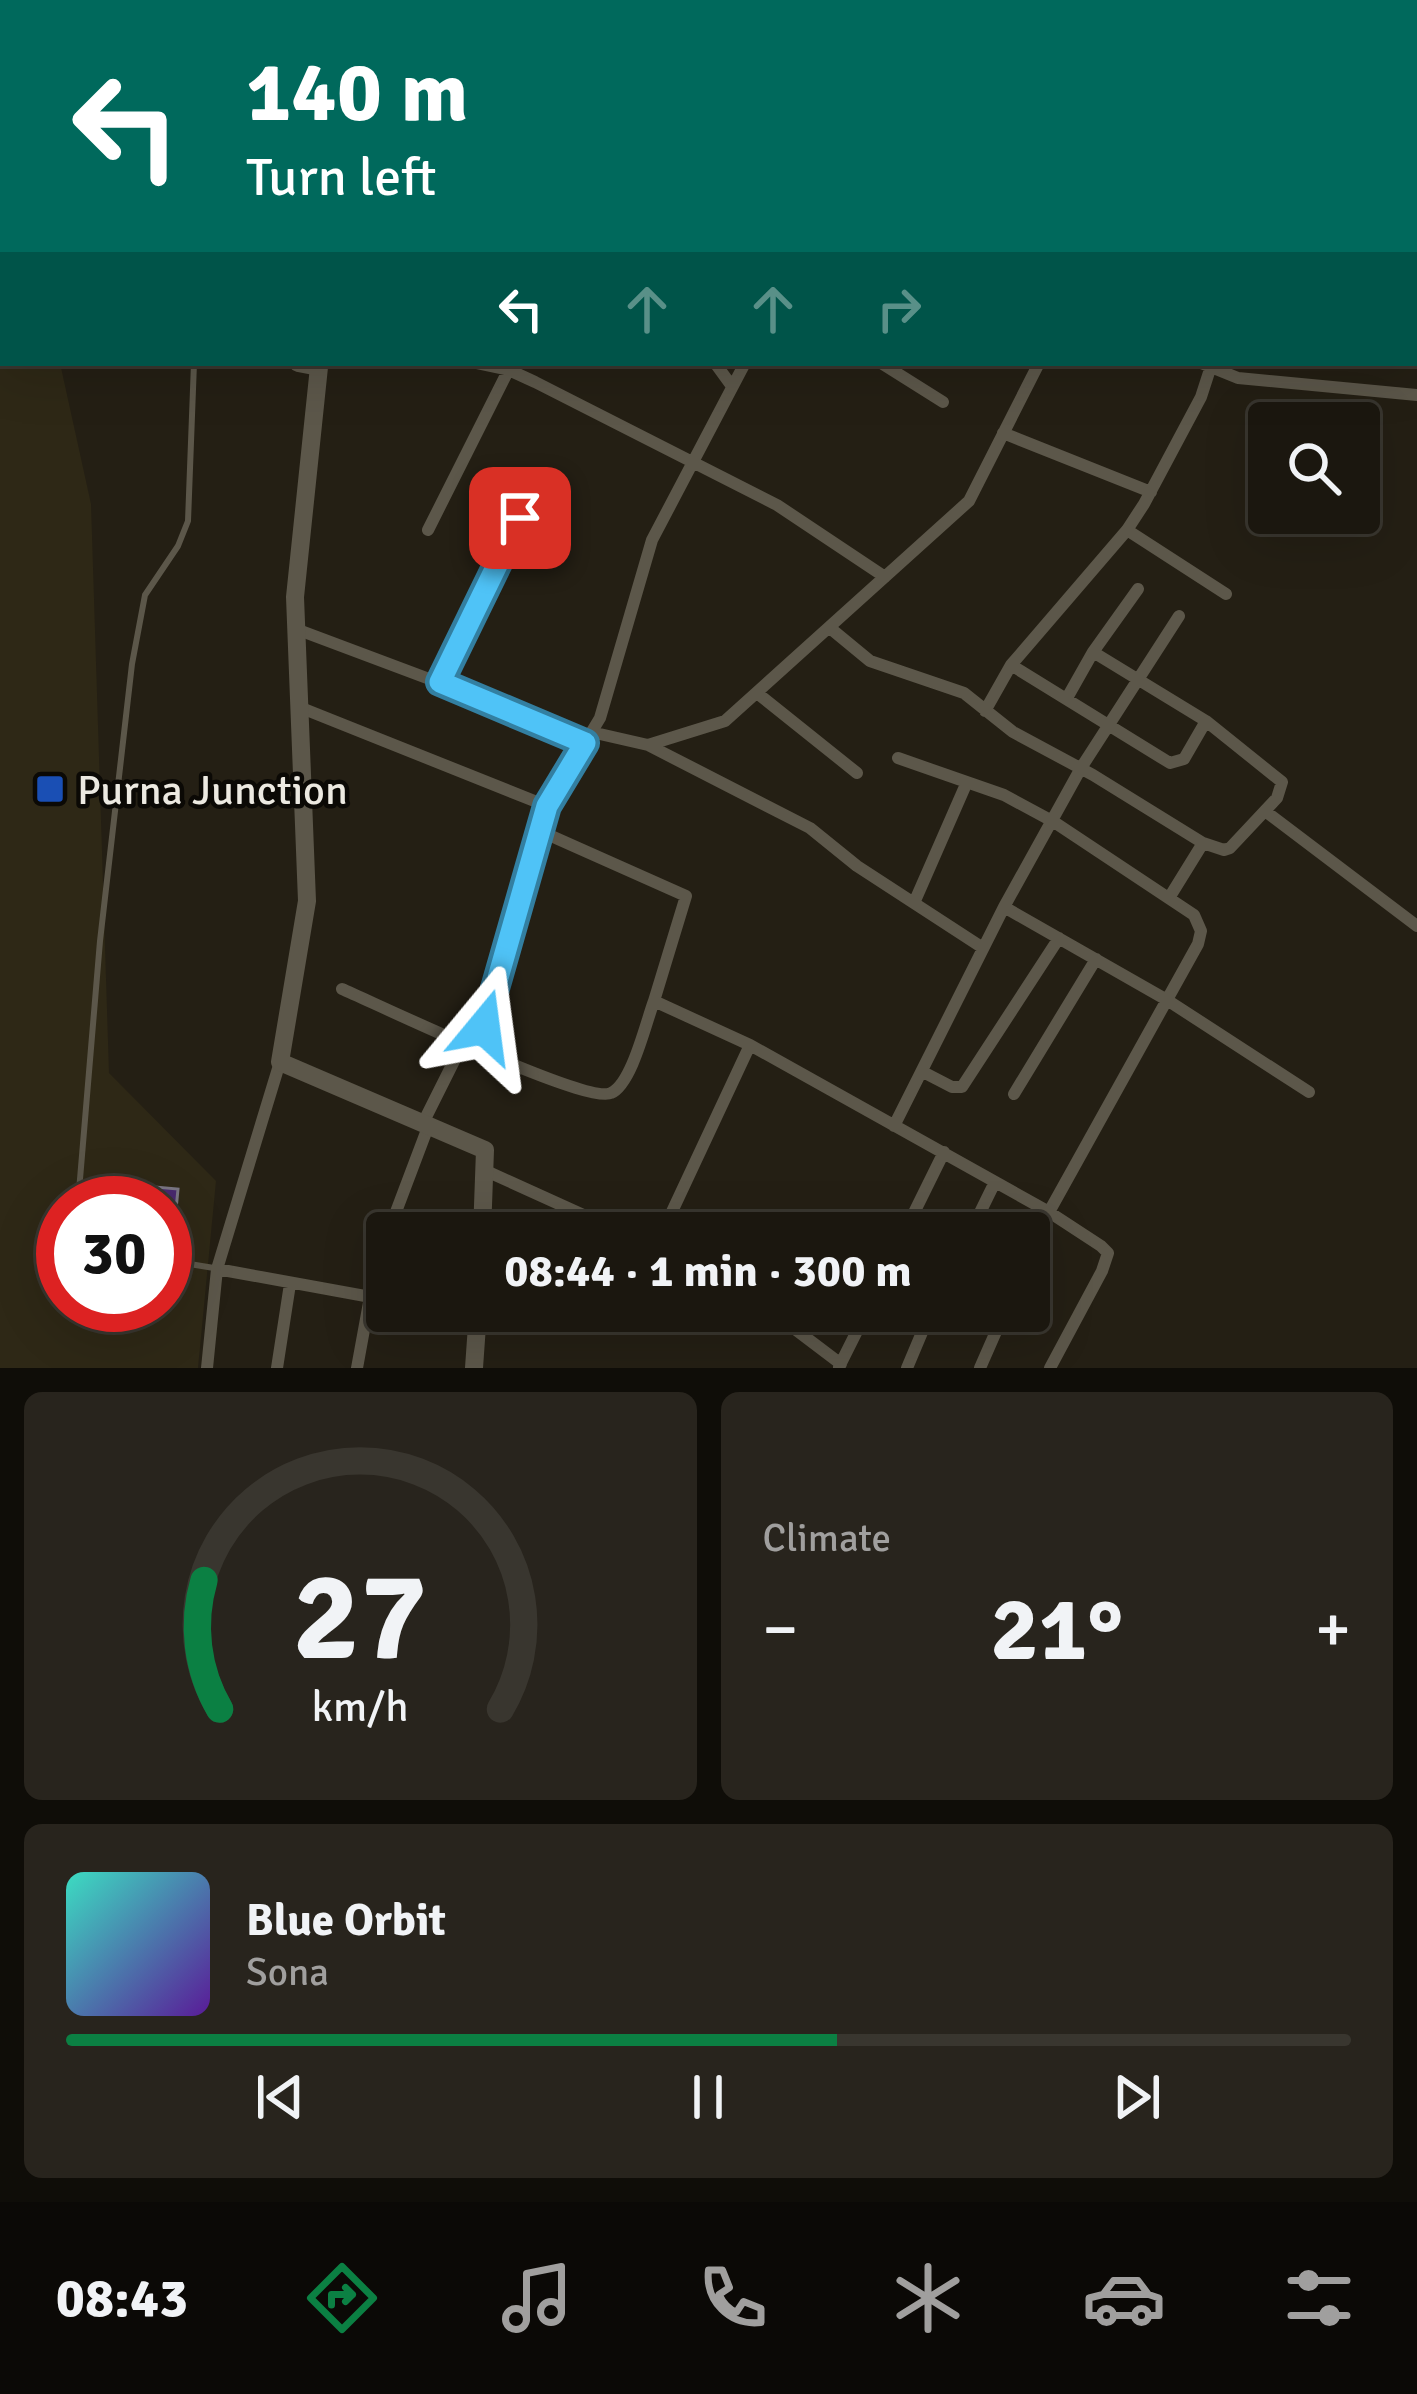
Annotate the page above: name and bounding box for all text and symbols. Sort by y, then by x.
text: 140 m [246,41,468,145]
icon: left [48,48,204,204]
text: Turn left [246,144,436,211]
icon: left [488,276,554,342]
icon: ahead [614,276,680,342]
icon: ahead [740,276,806,342]
icon: right [866,276,932,342]
map controls [1248,402,1380,534]
button: search [1248,402,1380,534]
pin [469,467,571,569]
icon: arrive [487,485,553,551]
place label: Purna Junction [77,765,348,816]
marker: Purna Junction [34,773,66,805]
position arrow [421,964,547,1090]
speed limit sign: 30 [36,1176,192,1332]
text: 08:44 · 1 min · 300 m [504,1244,912,1299]
text: Climate [763,1514,891,1562]
text: 27 [293,1541,428,1694]
text: 21° [990,1574,1123,1685]
text: − [763,1589,798,1670]
text: + [1315,1589,1351,1670]
text: km/h [312,1681,409,1734]
text: Blue Orbit [246,1893,446,1948]
text: Sona [246,1948,329,1996]
icon: previous [247,2064,313,2130]
icon: pause [675,2064,741,2130]
icon: next [1104,2064,1170,2130]
icon: directions [300,2256,384,2340]
icon: music [495,2256,579,2340]
icon: phone [691,2256,775,2340]
icon: climate [886,2256,970,2340]
icon: car [1082,2256,1166,2340]
icon: filters [1277,2256,1361,2340]
text: 08:43 [56,2265,188,2332]

